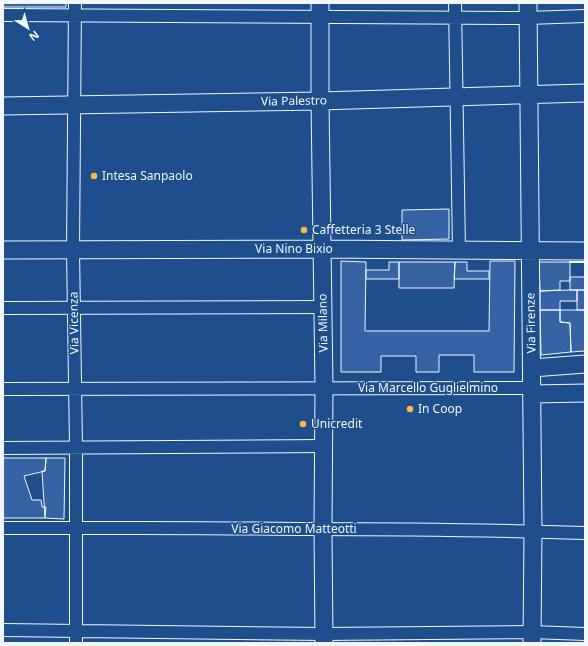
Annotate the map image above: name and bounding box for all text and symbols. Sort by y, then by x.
north arrow [8,8,48,48]
text: N [26,28,42,45]
street label: Via Palestro [261,91,327,110]
place label: Intesa Sanpaolo [102,167,193,184]
marker: Intesa Sanpaolo [89,171,99,181]
place label: Caffetteria 3 Stelle [312,221,416,238]
marker: Caffetteria 3 Stelle [299,225,309,235]
street label: Via Nino Bixio [255,240,333,257]
street label: Via Vicenza [64,291,83,355]
street label: Via Firenze [521,292,540,354]
street label: Via Milano [313,294,332,352]
street label: Via Marcello Guglielmino [358,379,498,396]
place label: In Coop [418,400,462,417]
marker: In Coop [405,404,415,414]
place label: Unicredit [311,415,363,432]
marker: Unicredit [298,419,308,429]
street label: Via Giacomo Matteotti [231,520,357,537]

